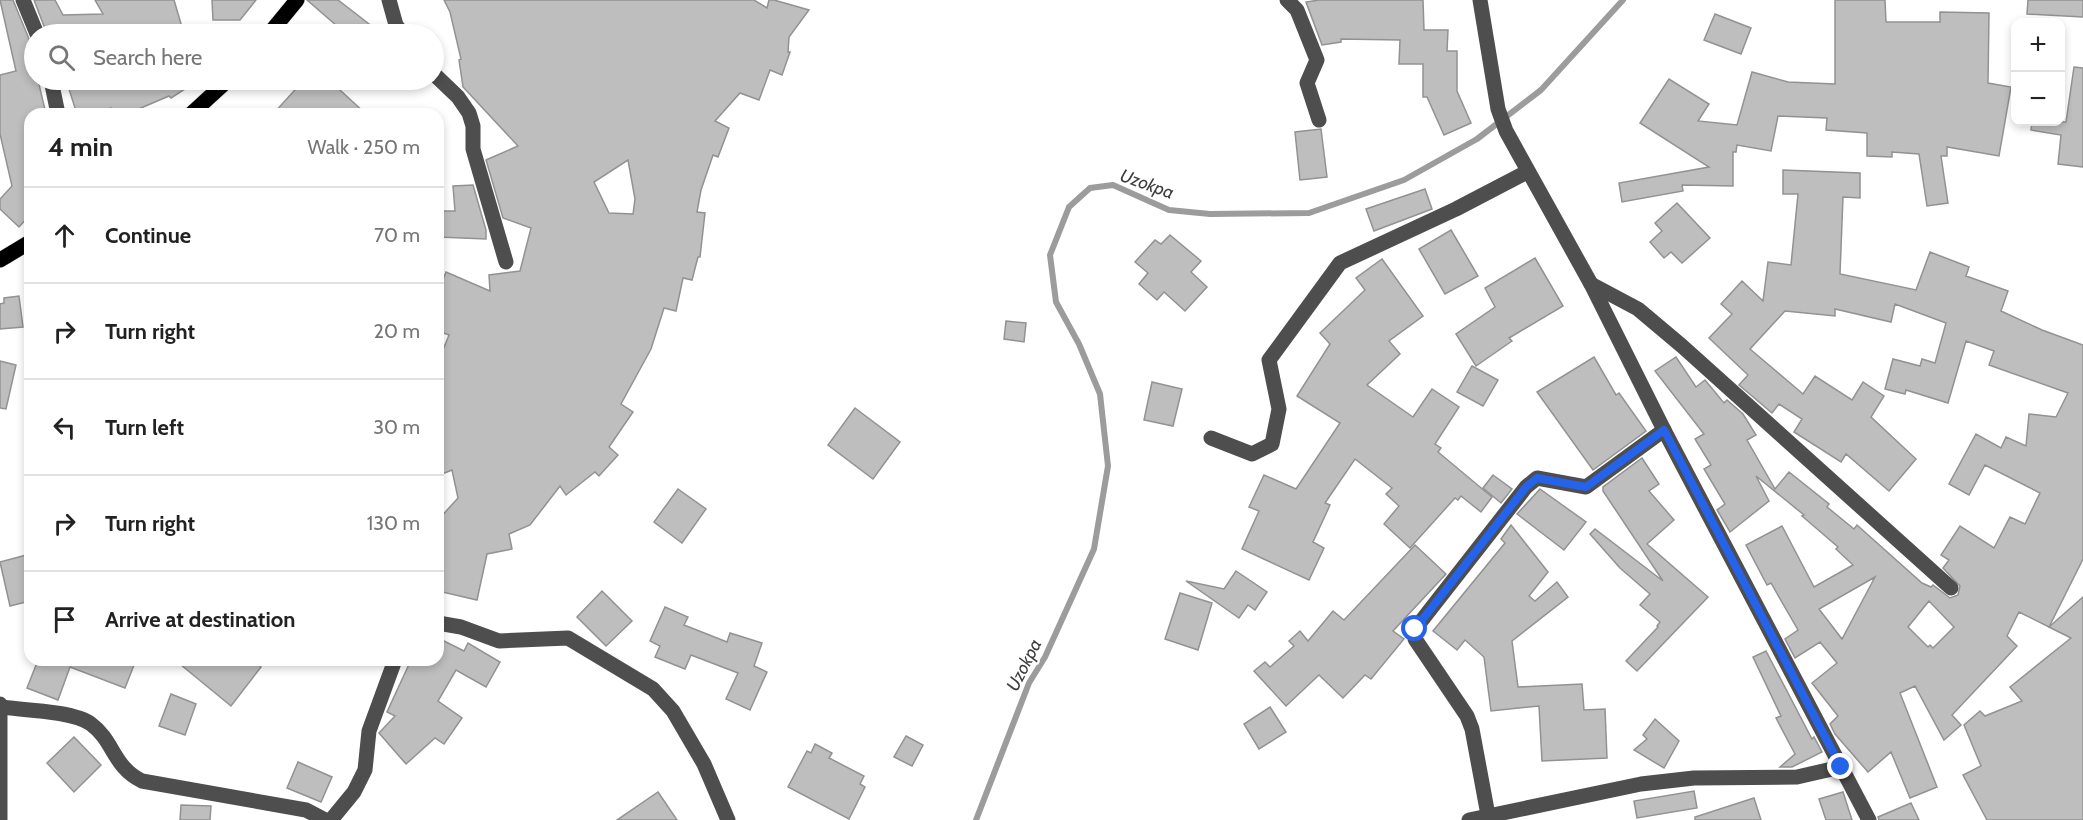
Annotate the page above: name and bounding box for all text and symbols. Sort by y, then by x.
map controls [2011,18,2065,126]
button: + [2011,18,2065,72]
search box [24,24,444,90]
icon: search [45,41,78,74]
text: Search here [93,44,202,71]
button: − [2011,72,2065,126]
text: 4 min [48,131,113,163]
text: Walk · 250 m [308,135,420,159]
water label: Uzokpa [1117,164,1177,204]
icon: ahead [48,219,81,252]
text: Continue [105,222,191,249]
text: 70 m [374,223,420,247]
icon: right [48,315,81,348]
text: Turn right [105,318,195,345]
text: 20 m [374,319,420,343]
icon: left [48,411,81,444]
text: Turn left [105,414,184,441]
text: 30 m [373,415,420,439]
icon: right [48,507,81,540]
text: Turn right [105,510,195,537]
text: 130 m [367,511,420,535]
icon: arrive [48,603,81,636]
text: Arrive at destination [105,606,295,633]
route start [1401,615,1427,641]
water label: Uzokpa [1002,635,1046,695]
route end [1827,753,1853,779]

